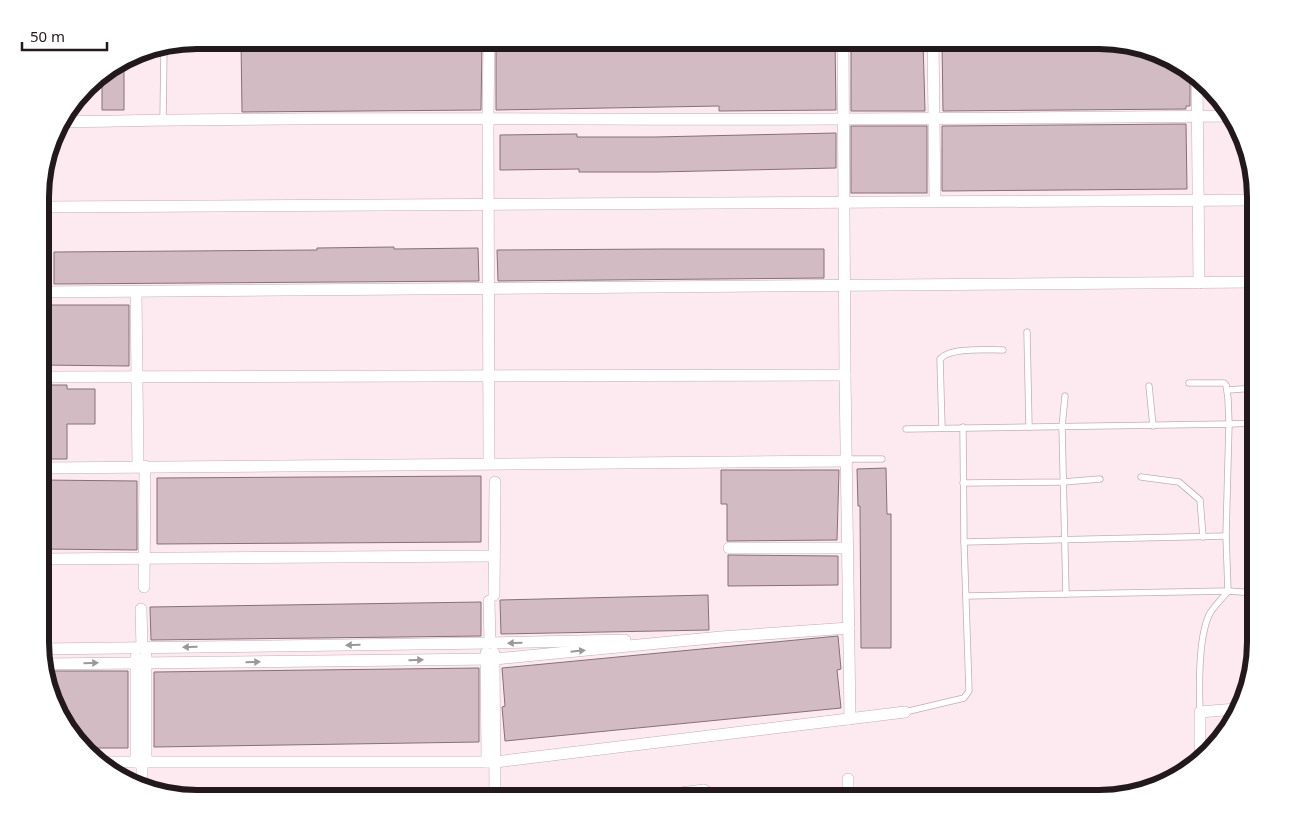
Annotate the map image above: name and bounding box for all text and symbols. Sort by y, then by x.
scale bar [22,20,108,52]
text: 50 m [30,26,65,46]
one-way arrow [507,639,523,647]
one-way arrow [344,641,360,649]
one-way arrow [182,644,198,652]
one-way arrow [570,647,586,655]
one-way arrow [408,656,424,664]
one-way arrow [245,658,261,666]
one-way arrow [83,659,99,667]

